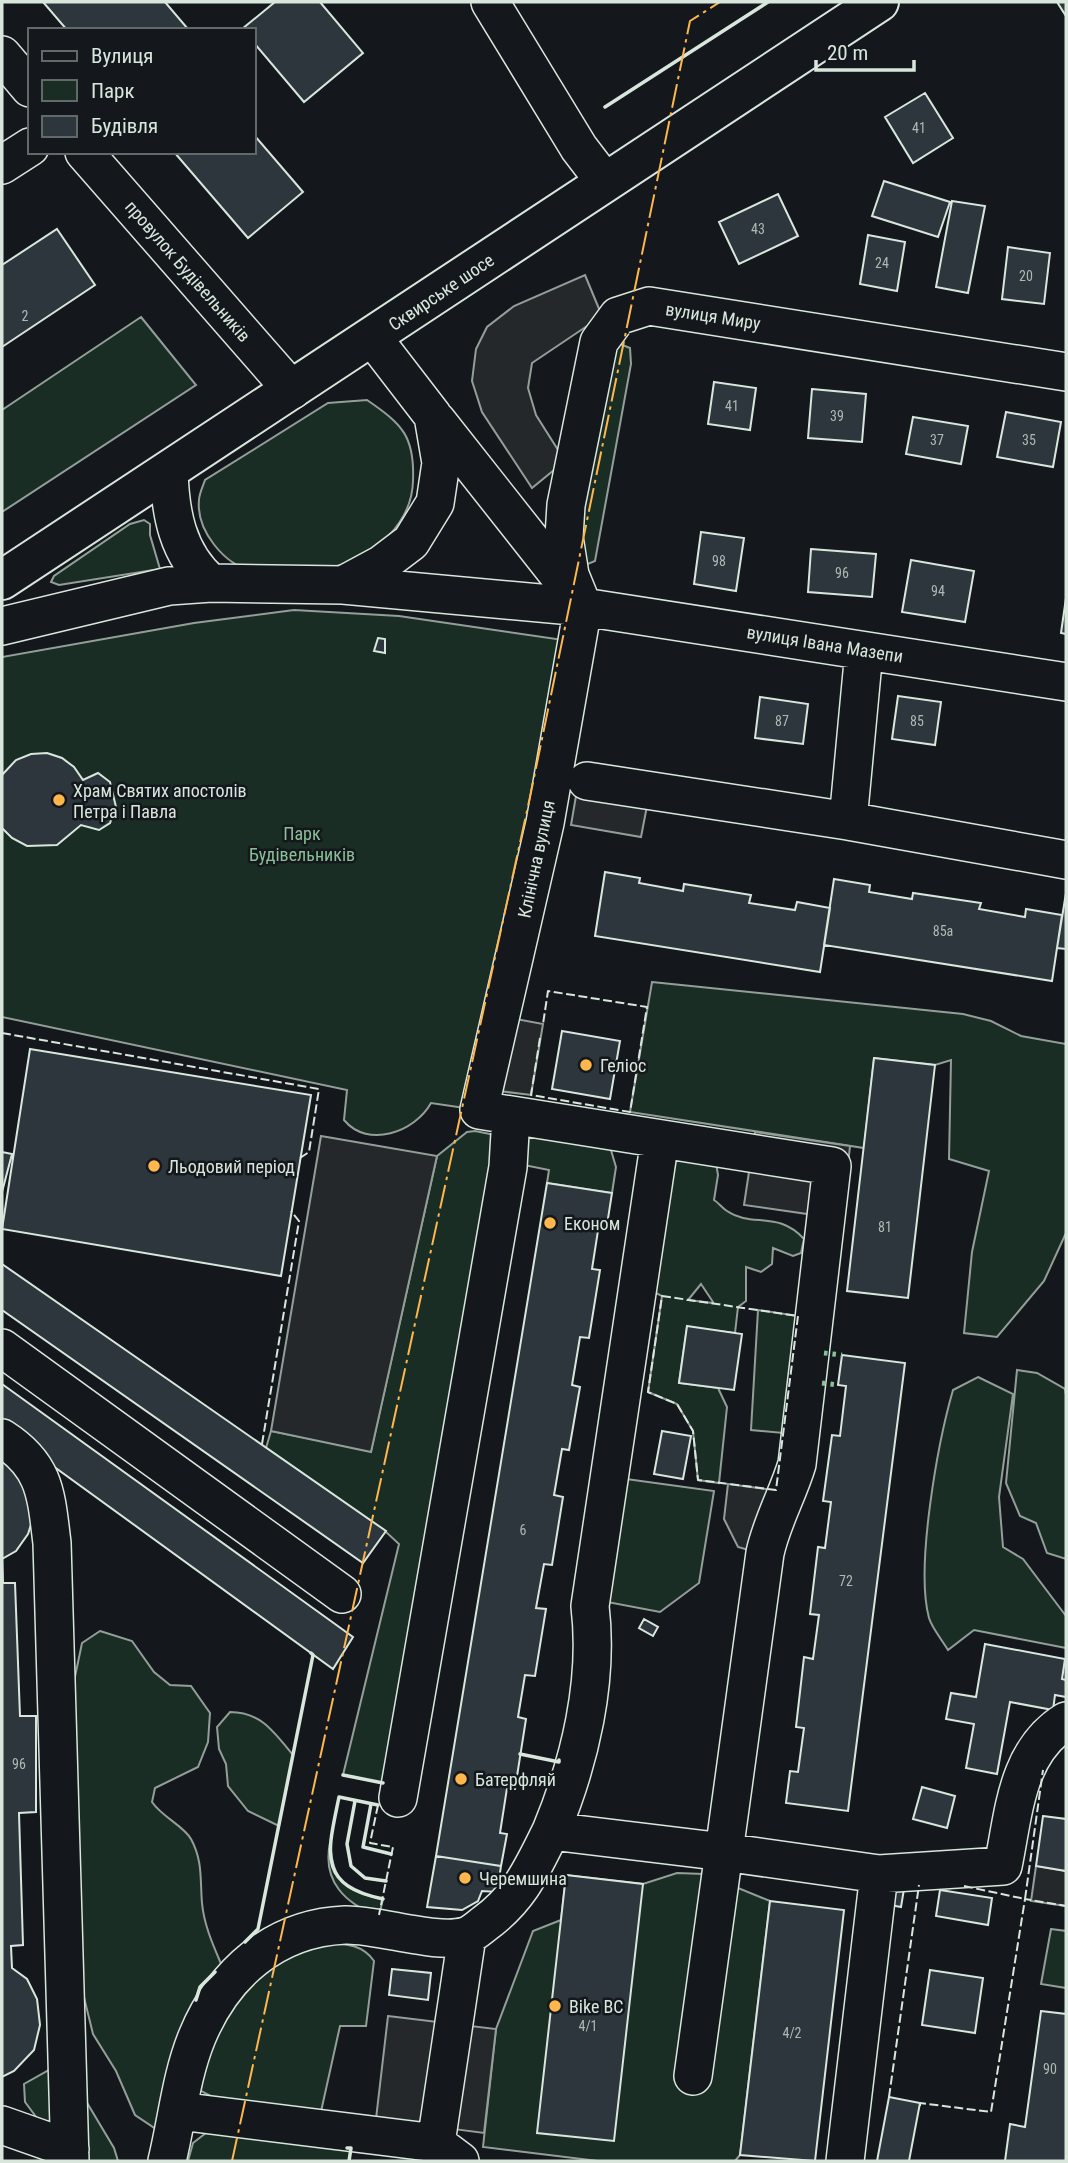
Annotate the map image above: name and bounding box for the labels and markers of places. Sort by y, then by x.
place label: Храм Святих апостолів Петра і Павла [73,780,247,822]
marker: Храм Святих апостолів Петра і Павла [51,792,67,808]
place label: Геліос [600,1055,646,1076]
marker: Геліос [578,1057,594,1073]
place label: Льодовий період [168,1156,295,1177]
marker: Льодовий період [146,1158,162,1174]
place label: Економ [564,1213,620,1234]
marker: Економ [542,1215,558,1231]
place label: Батерфляй [475,1769,556,1790]
marker: Батерфляй [453,1771,469,1787]
place label: Черемшина [479,1868,567,1889]
marker: Черемшина [457,1870,473,1886]
place label: Bike BC [569,1996,624,2017]
marker: Bike BC [547,1998,563,2014]

